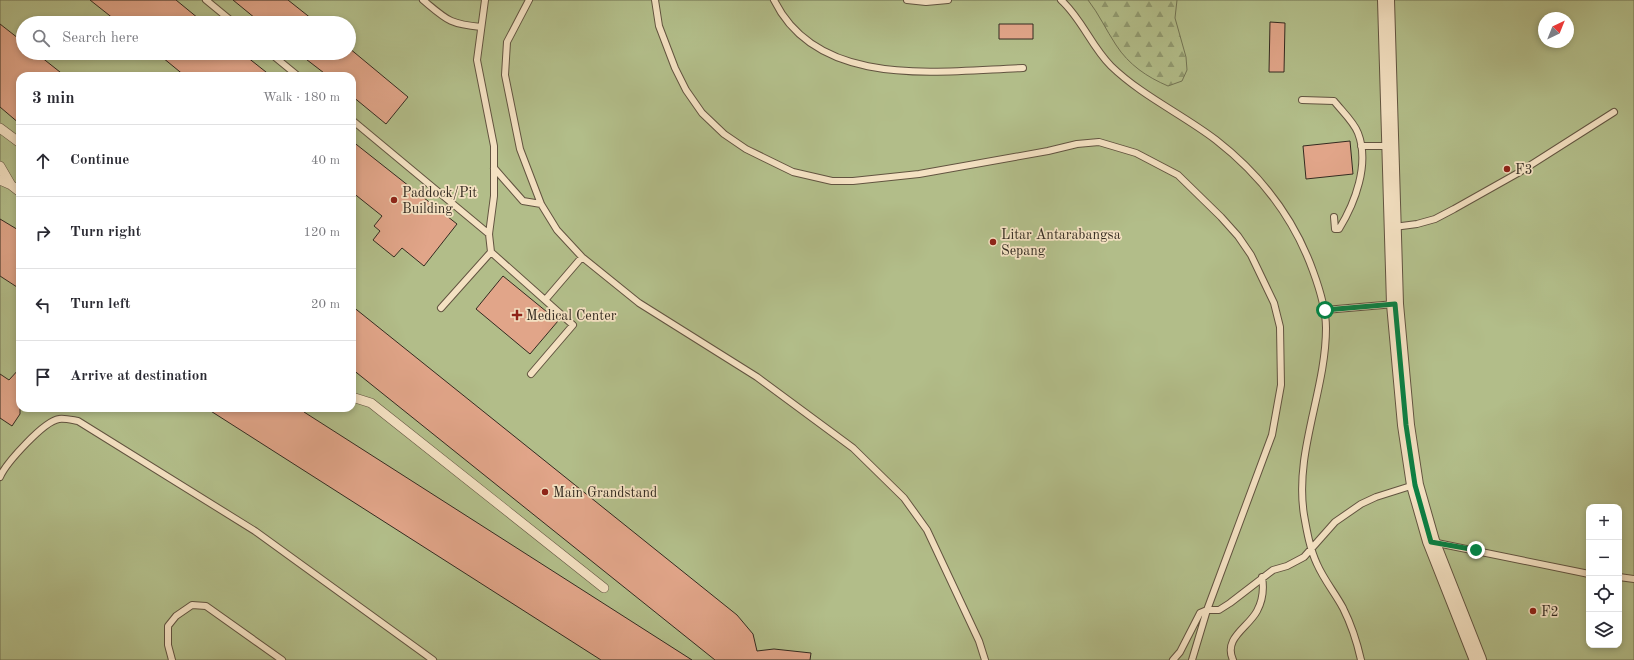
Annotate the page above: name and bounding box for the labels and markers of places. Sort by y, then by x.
place label: F3 [1515,163,1533,177]
marker: F3 [1502,164,1512,174]
place label: Paddock/Pit Building [402,186,477,216]
marker: Paddock/Pit Building [389,195,399,205]
place label: Litar Antarabangsa Sepang [1001,228,1121,258]
marker: Litar Antarabangsa Sepang [988,237,998,247]
marker: Medical Center [511,309,523,321]
place label: Medical Center [526,309,617,323]
place label: Main Grandstand [553,486,657,500]
marker: Main Grandstand [540,487,550,497]
place label: F2 [1541,605,1559,619]
marker: F2 [1528,606,1538,616]

